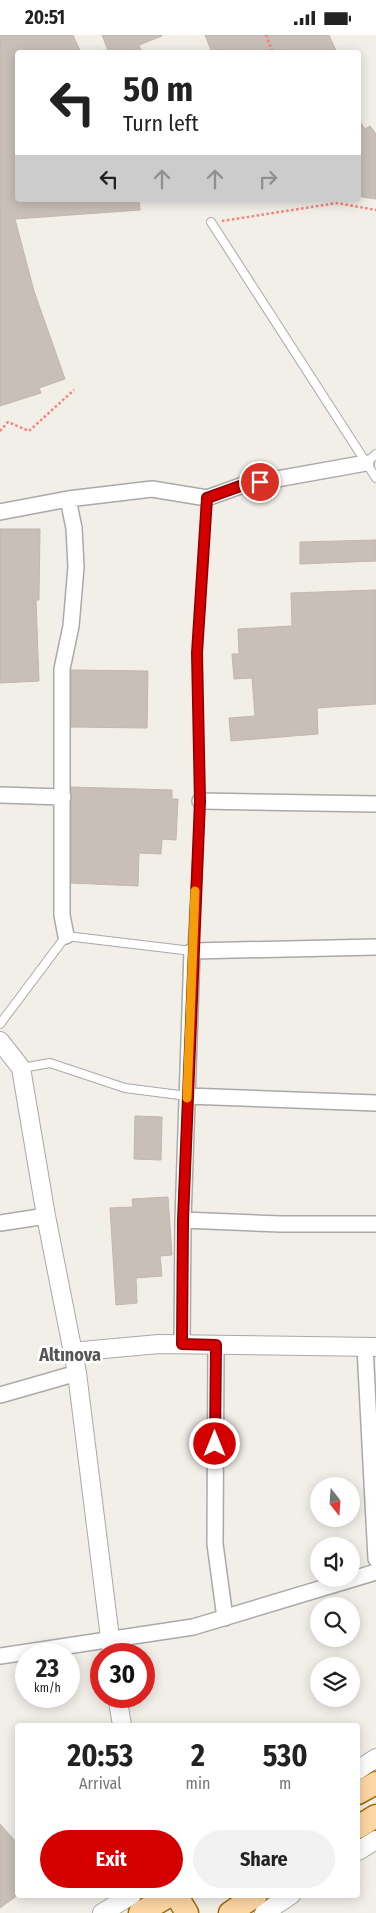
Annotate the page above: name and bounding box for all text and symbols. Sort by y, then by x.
text: 20:51 [25,6,65,29]
text: 50 m [123,68,193,110]
icon: left [40,70,105,135]
text: Turn left [123,110,199,137]
icon: left [95,165,123,193]
icon: ahead [148,165,176,193]
icon: ahead [201,165,229,193]
icon: right [254,165,282,193]
pin [239,461,281,503]
icon: arrive [246,468,274,496]
district label: Altınova [38,1344,101,1366]
position arrow [188,1417,240,1469]
north arrow [310,1477,360,1527]
map controls [310,1477,360,1707]
button: sound [310,1537,360,1587]
button: search [310,1597,360,1647]
speed limit sign: 30 [90,1643,155,1708]
text: 23 [36,1654,59,1684]
button: layers [310,1657,360,1707]
text: km/h [34,1681,61,1695]
text: 20:53 [67,1738,133,1774]
text: 2 [191,1738,205,1774]
text: 530 [263,1738,308,1774]
text: Arrival [79,1774,122,1793]
text: min [186,1774,210,1793]
text: m [279,1774,291,1793]
button: Exit [40,1830,183,1888]
button: Share [193,1830,335,1888]

